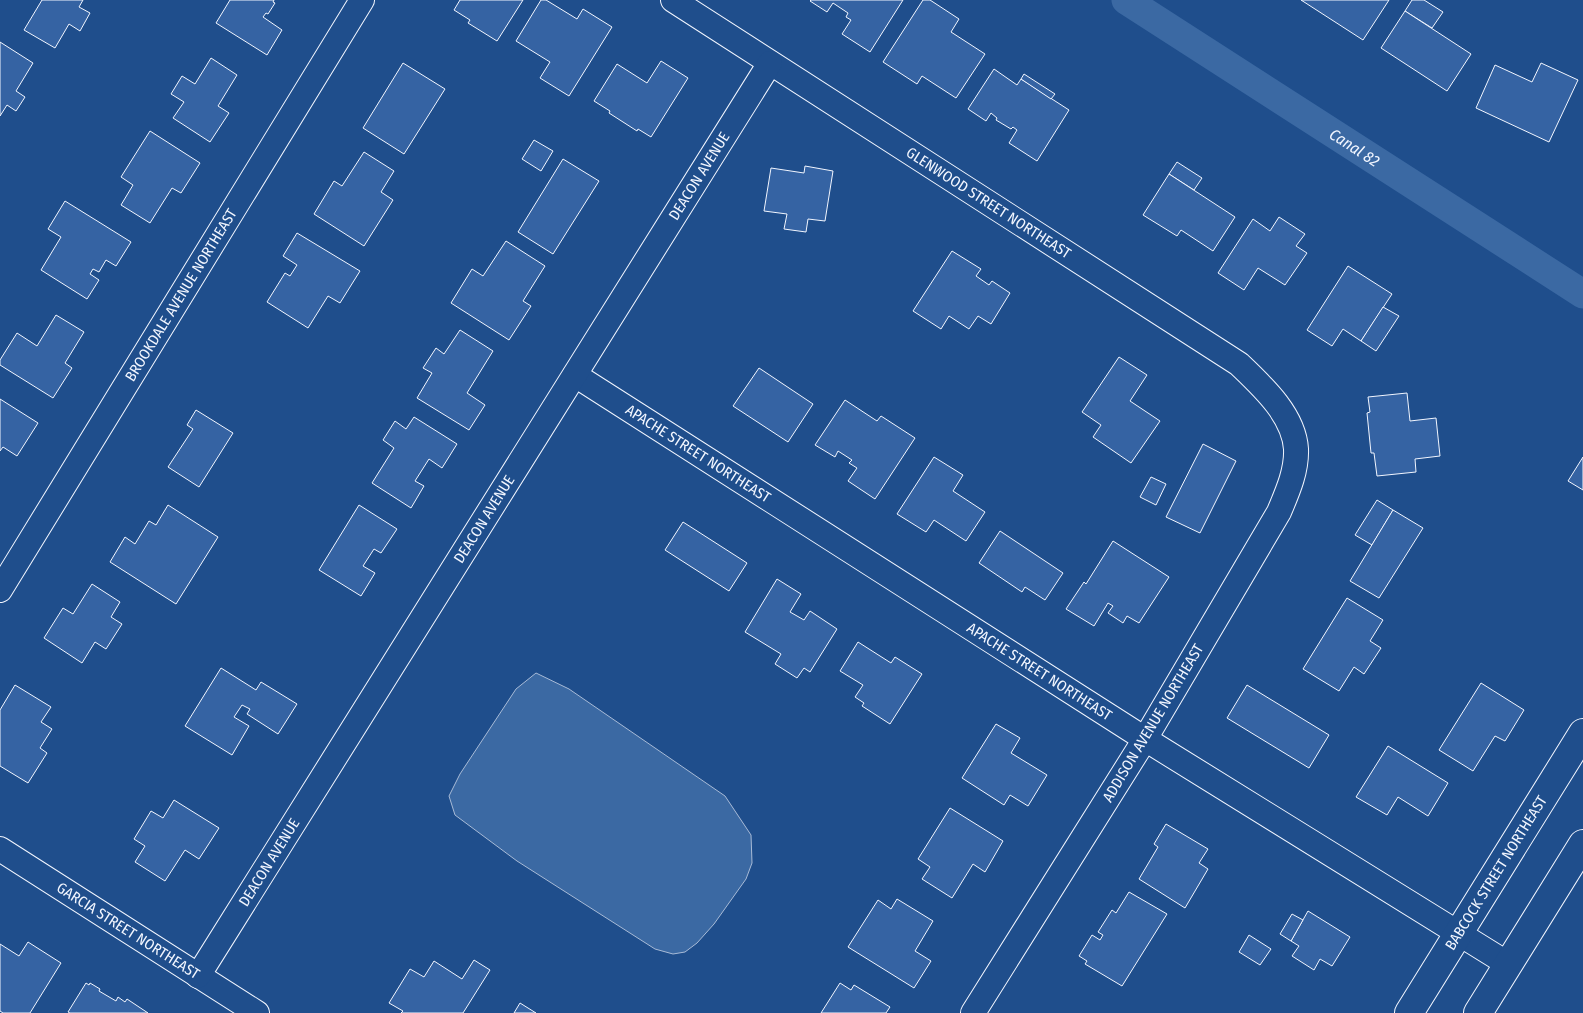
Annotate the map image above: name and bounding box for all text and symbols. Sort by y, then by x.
water label: Canal 82 [1326,125,1383,171]
street label: DEACON AVENUE [665,129,733,223]
street label: GLENWOOD STREET NORTHEAST [903,143,1074,262]
street label: BROOKDALE AVENUE NORTHEAST [121,205,241,385]
street label: APACHE STREET NORTHEAST [622,401,774,506]
street label: DEACON AVENUE [450,472,518,567]
street label: APACHE STREET NORTHEAST [964,619,1115,724]
street label: ADDISON AVENUE NORTHEAST [1099,641,1207,805]
street label: BABCOCK STREET NORTHEAST [1441,792,1551,953]
street label: DEACON AVENUE [235,815,303,910]
street label: GARCIA STREET NORTHEAST [53,879,203,983]

